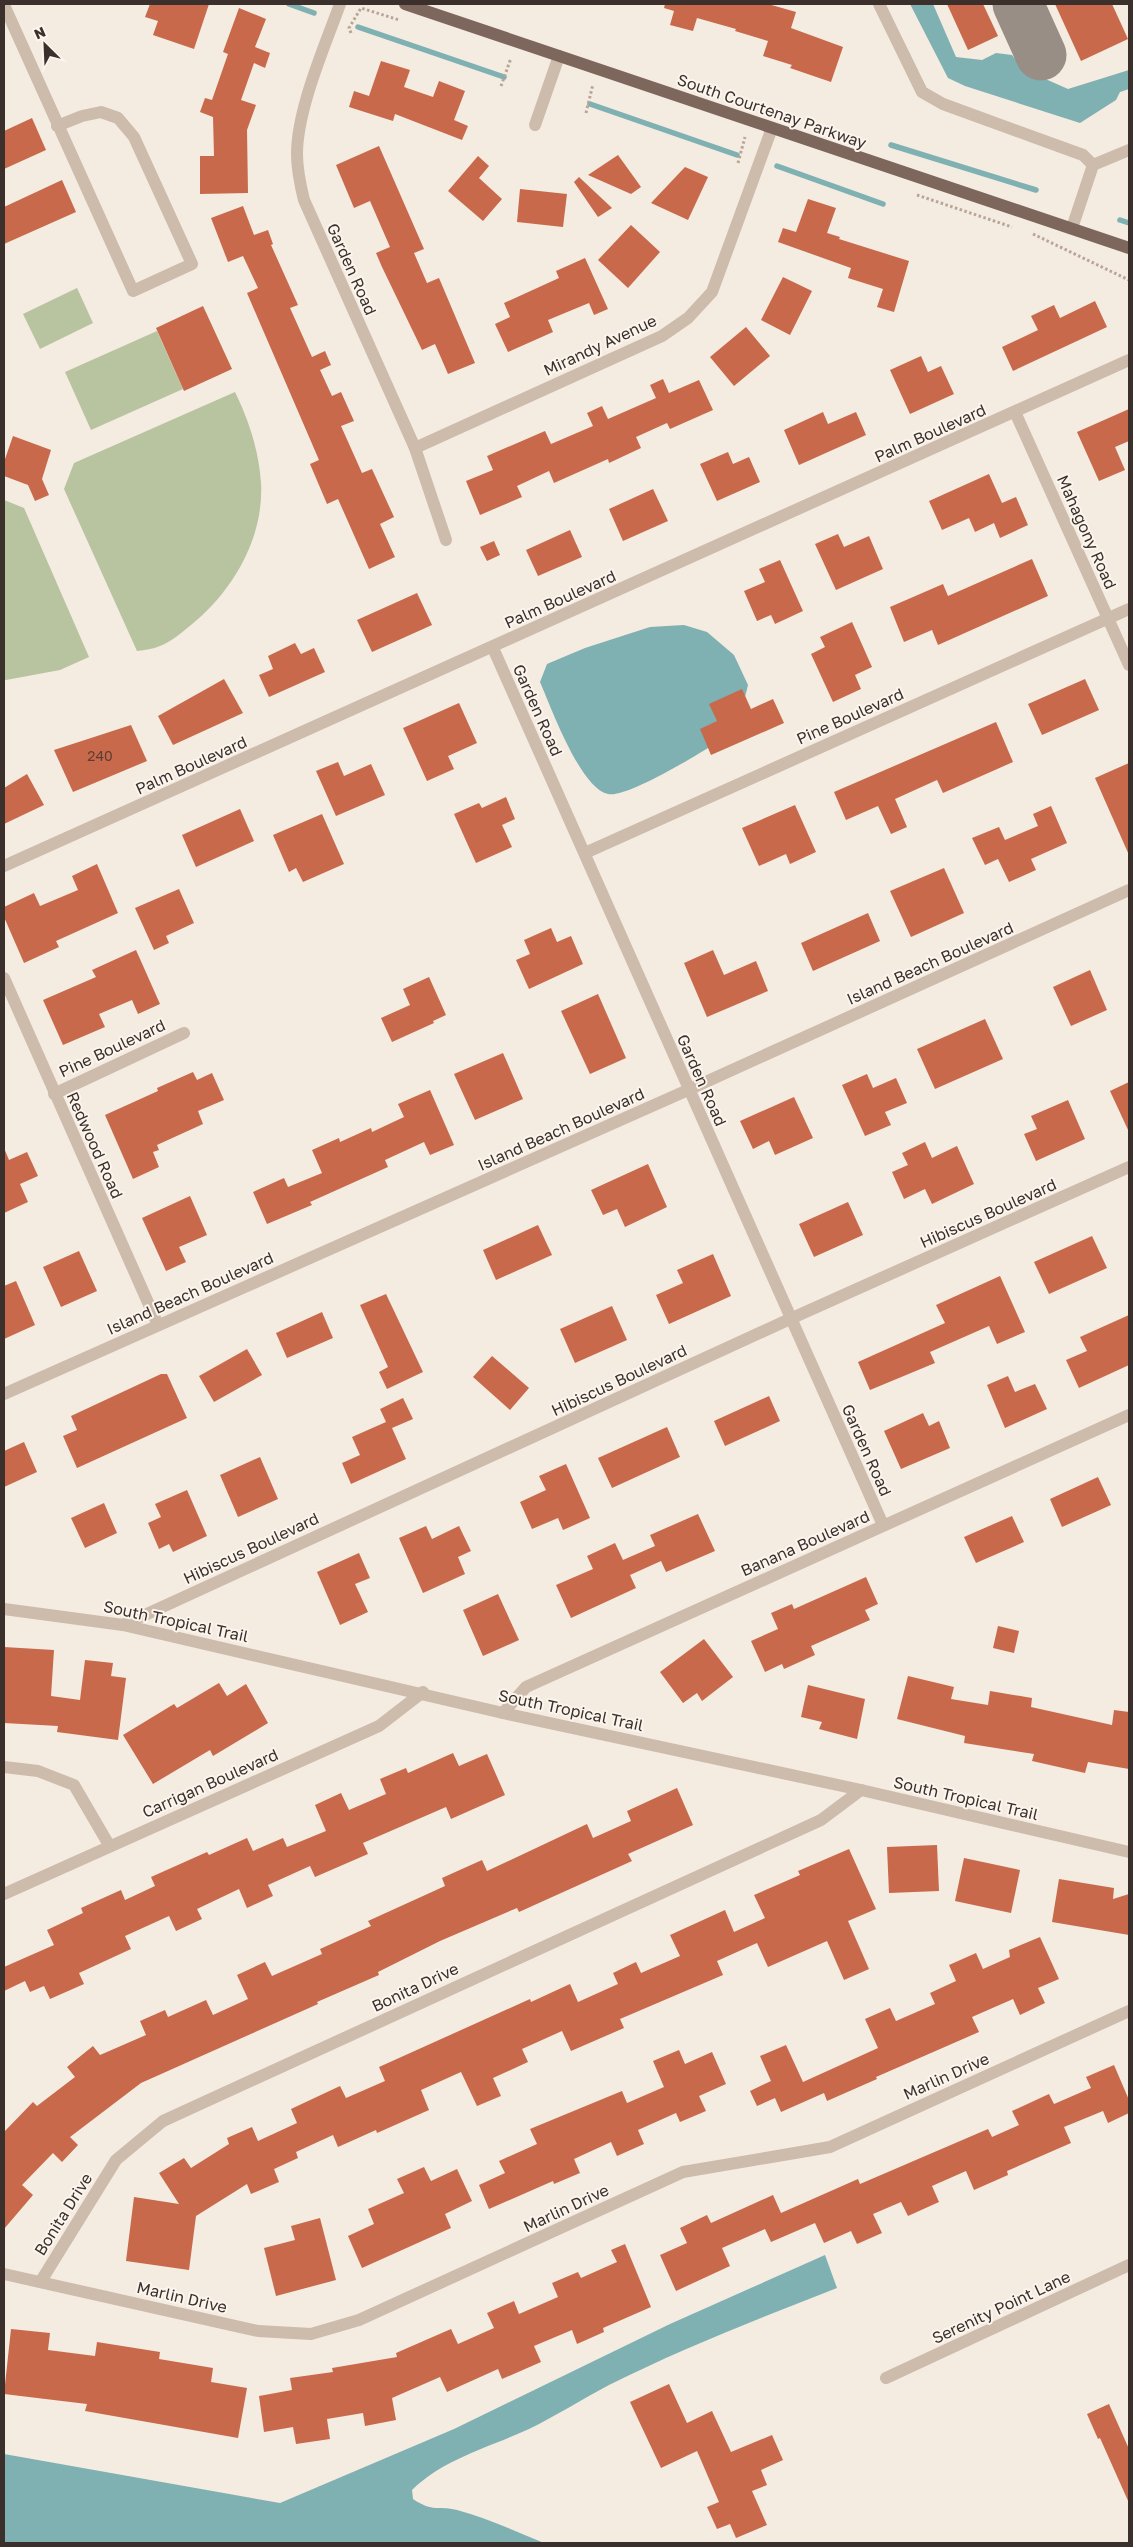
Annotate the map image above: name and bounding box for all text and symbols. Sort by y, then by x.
north arrow [20,20,70,70]
text: N [31,23,48,43]
street label: South Courtenay Parkway [675,69,869,153]
street label: Garden Road [323,220,381,318]
street label: Mirandy Avenue [540,310,660,380]
street label: Palm Boulevard [871,399,989,467]
street label: Mahagony Road [1053,472,1121,592]
street label: Palm Boulevard [501,565,619,633]
street label: Garden Road [509,661,567,759]
street label: Pine Boulevard [793,683,907,749]
street label: Palm Boulevard [132,731,250,799]
house number: 240 [87,747,113,764]
street label: Island Beach Boulevard [844,917,1016,1009]
street label: Pine Boulevard [56,1015,168,1081]
street label: Garden Road [673,1031,731,1129]
street label: Island Beach Boulevard [475,1083,647,1175]
street label: Redwood Road [62,1088,128,1202]
street label: Hibiscus Boulevard [917,1174,1059,1252]
street label: Island Beach Boulevard [104,1247,276,1339]
street label: Hibiscus Boulevard [548,1340,690,1420]
street label: Garden Road [838,1401,896,1499]
street label: Banana Boulevard [737,1506,873,1580]
street label: Hibiscus Boulevard [180,1508,322,1588]
street label: South Tropical Trail [102,1596,250,1646]
street label: South Tropical Trail [497,1685,645,1735]
street label: Carrigan Boulevard [139,1744,281,1822]
street label: South Tropical Trail [892,1772,1040,1824]
street label: Bonita Drive [368,1958,462,2016]
street label: Marlin Drive [900,2048,992,2104]
street label: Bonita Drive [30,2169,96,2259]
street label: Marlin Drive [520,2180,612,2236]
street label: Serenity Point Lane [929,2266,1073,2348]
street label: Marlin Drive [135,2277,229,2317]

